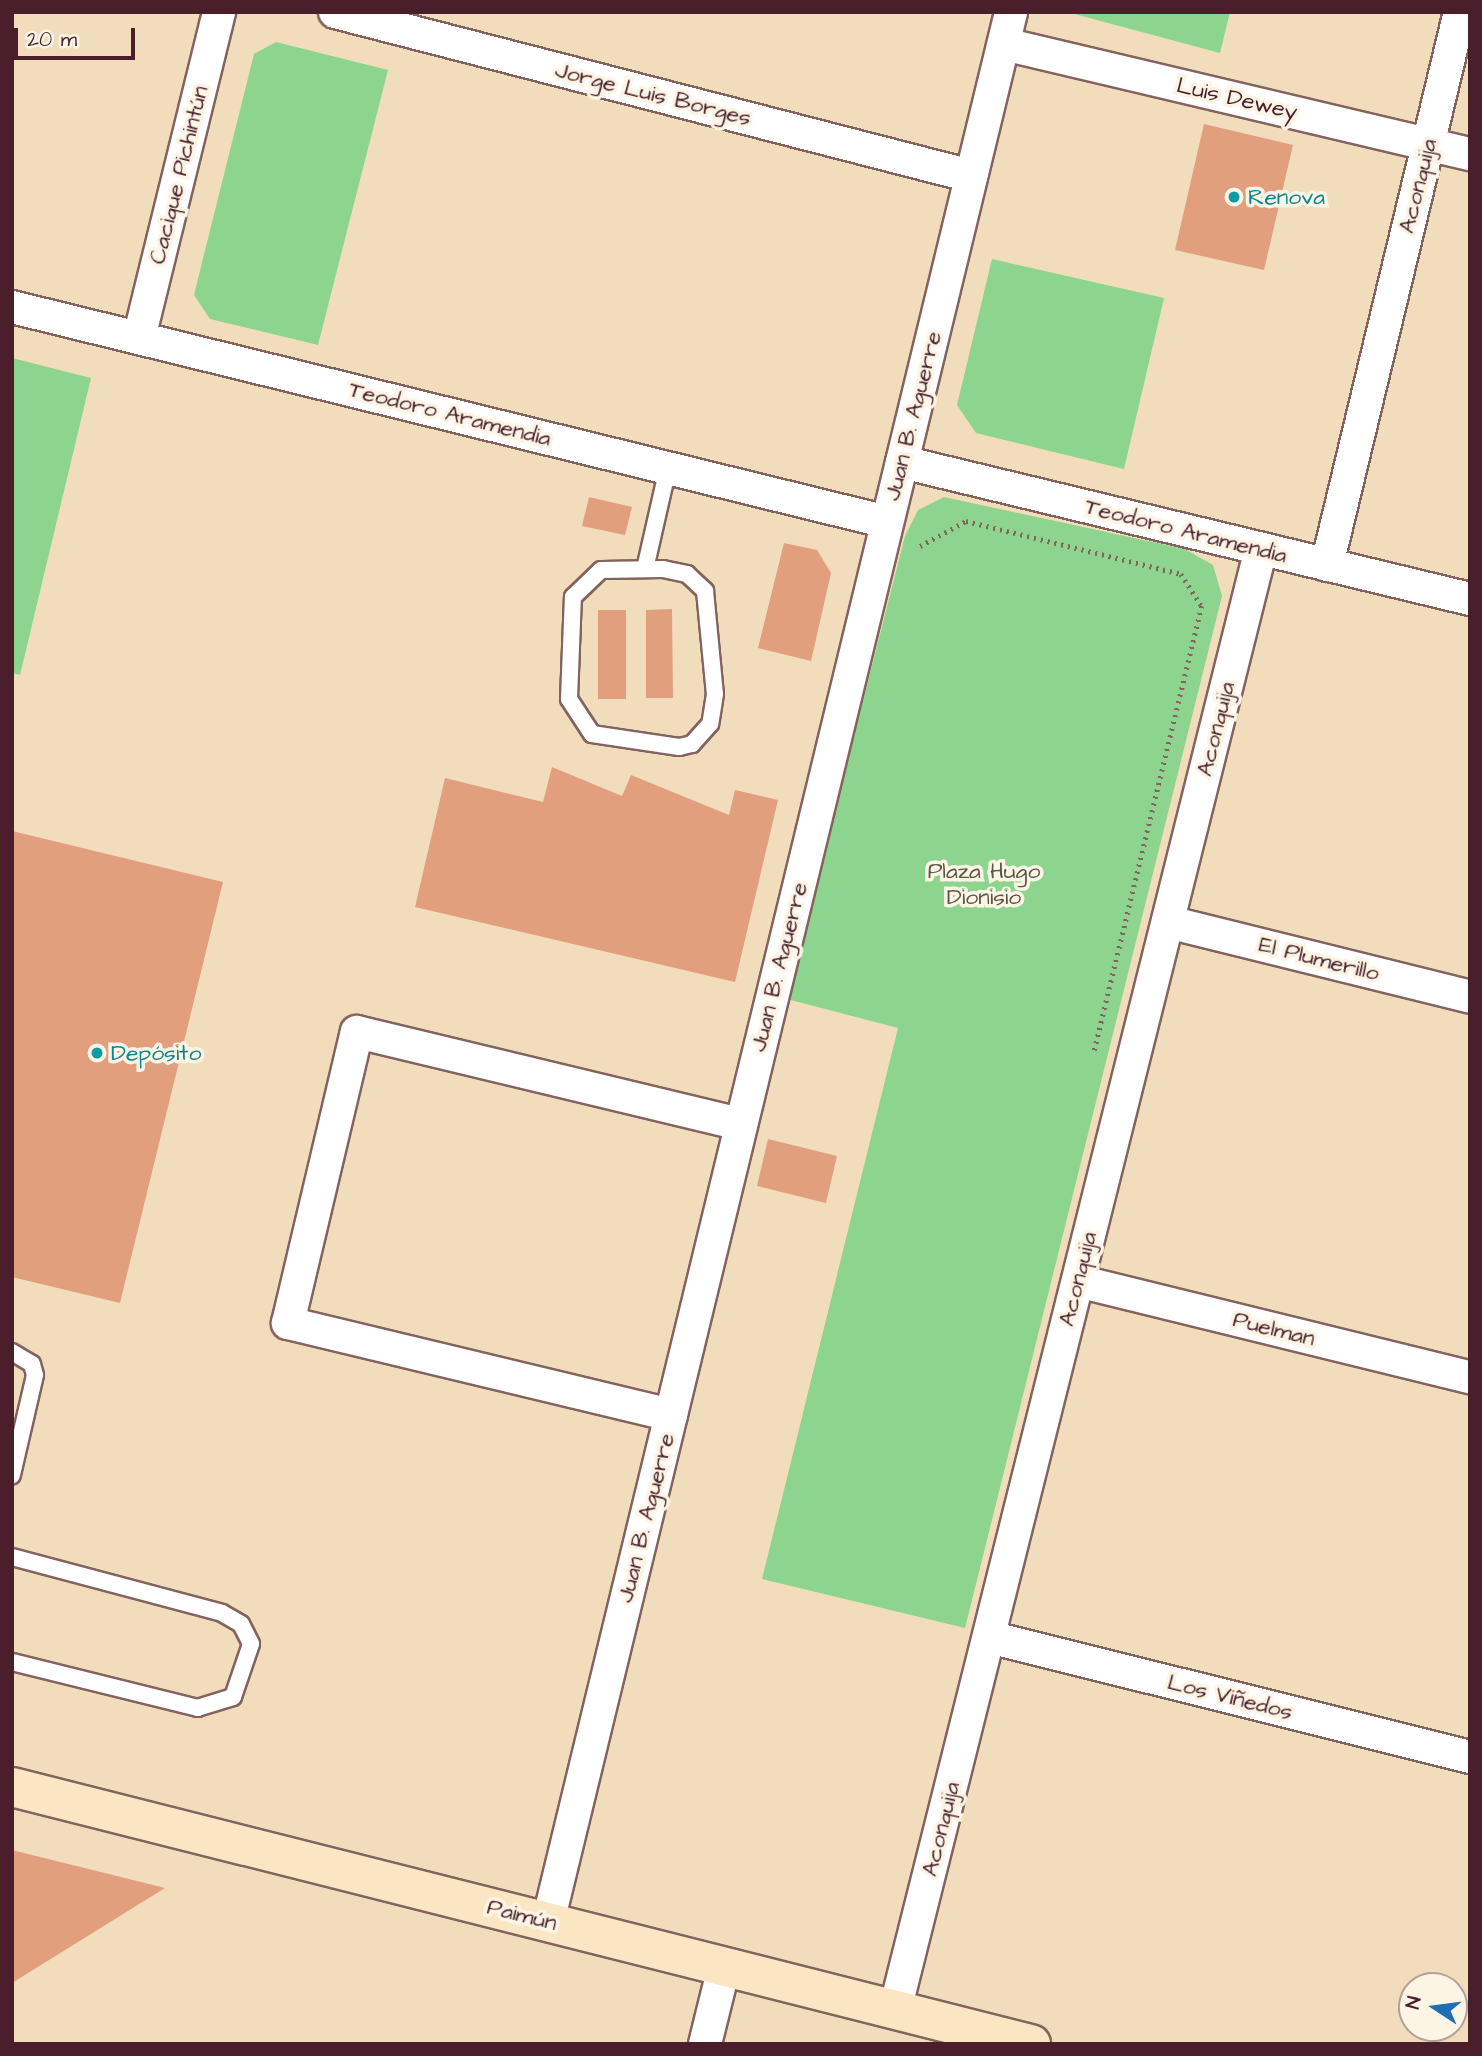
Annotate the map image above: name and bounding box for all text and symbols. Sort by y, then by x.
scale bar [18,14,138,58]
text: 20 m [27,25,77,54]
street label: Jorge Luis Borges [552,56,754,132]
street label: Luis Dewey [1174,72,1300,126]
street label: Cacique Pichintún [144,83,214,267]
street label: Aconquija [1393,136,1443,236]
place label: Renova [1248,183,1325,211]
marker: Renova [1226,189,1242,205]
street label: Juan B. Aguerre [879,328,947,504]
street label: Teodoro Aramendia [346,376,554,452]
street label: Teodoro Aramendia [1082,493,1290,569]
street label: Aconquija [1191,679,1241,779]
park label: Plaza Hugo Dionisio [928,857,1040,911]
street label: Juan B. Aguerre [745,879,813,1055]
street label: El Plumerillo [1256,931,1382,987]
place label: Depósito [111,1039,201,1067]
marker: Depósito [89,1045,105,1061]
street label: Aconquija [1053,1229,1103,1329]
street label: Puelman [1230,1306,1318,1352]
street label: Juan B. Aguerre [612,1430,680,1606]
street label: Los Viñedos [1165,1668,1295,1726]
street label: Aconquija [916,1779,966,1879]
street label: Paimún [484,1893,560,1937]
north arrow [1398,1972,1468,2042]
text: N [1400,1994,1428,2011]

